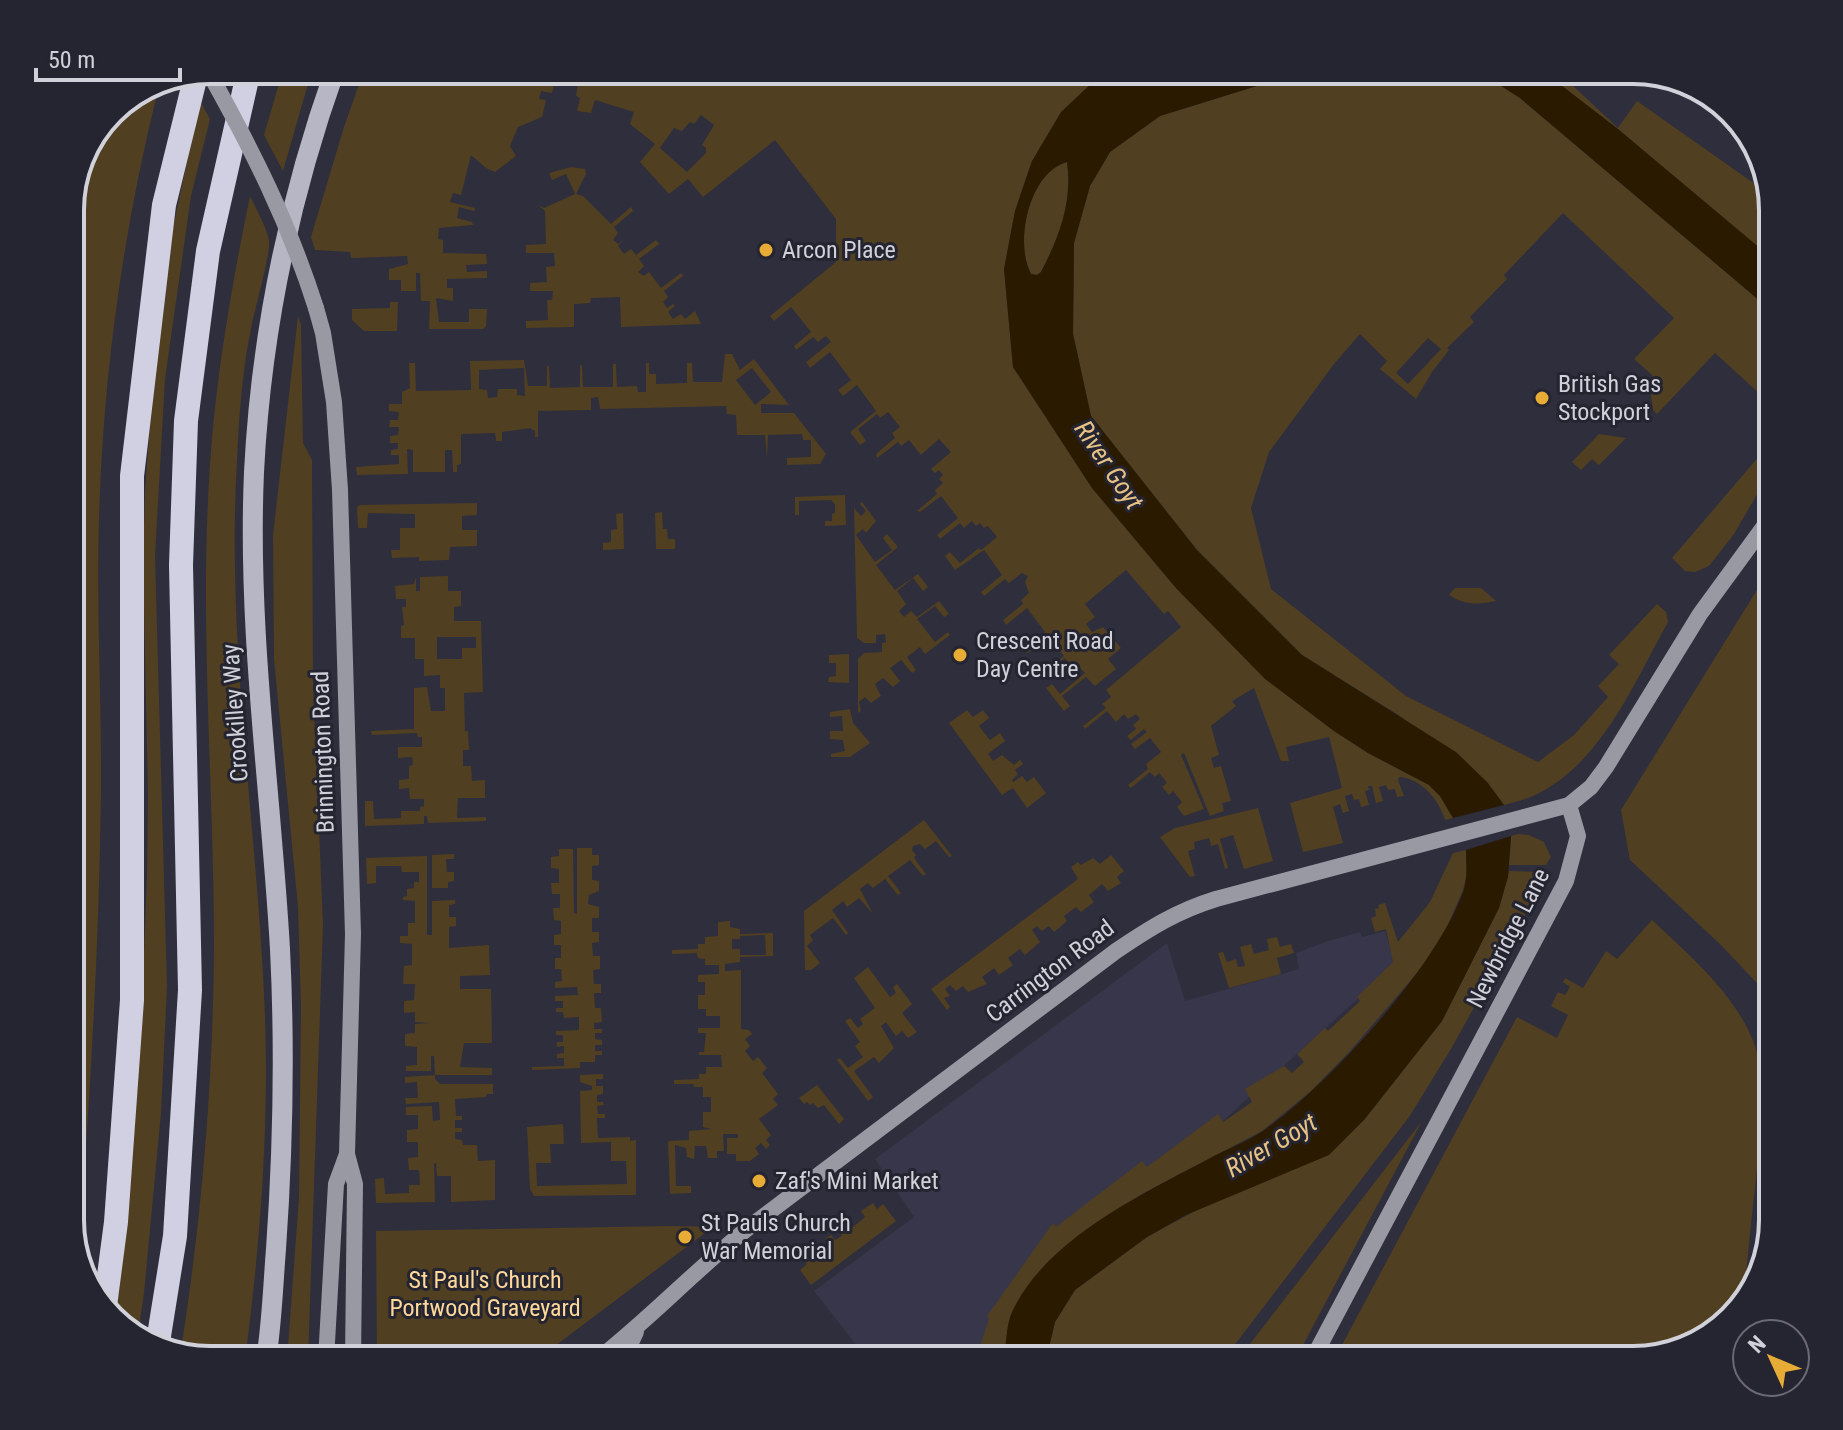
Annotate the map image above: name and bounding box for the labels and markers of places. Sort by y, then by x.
place label: Arcon Place [782,236,896,264]
marker: Arcon Place [757,241,775,259]
place label: British Gas Stockport [1558,370,1661,426]
marker: British Gas Stockport [1533,389,1551,407]
place label: Crescent Road Day Centre [976,627,1114,683]
marker: Crescent Road Day Centre [951,646,969,664]
place label: Zaf's Mini Market [775,1167,939,1195]
marker: Zaf's Mini Market [750,1172,768,1190]
place label: St Pauls Church War Memorial [701,1209,851,1265]
marker: St Pauls Church War Memorial [676,1228,694,1246]

